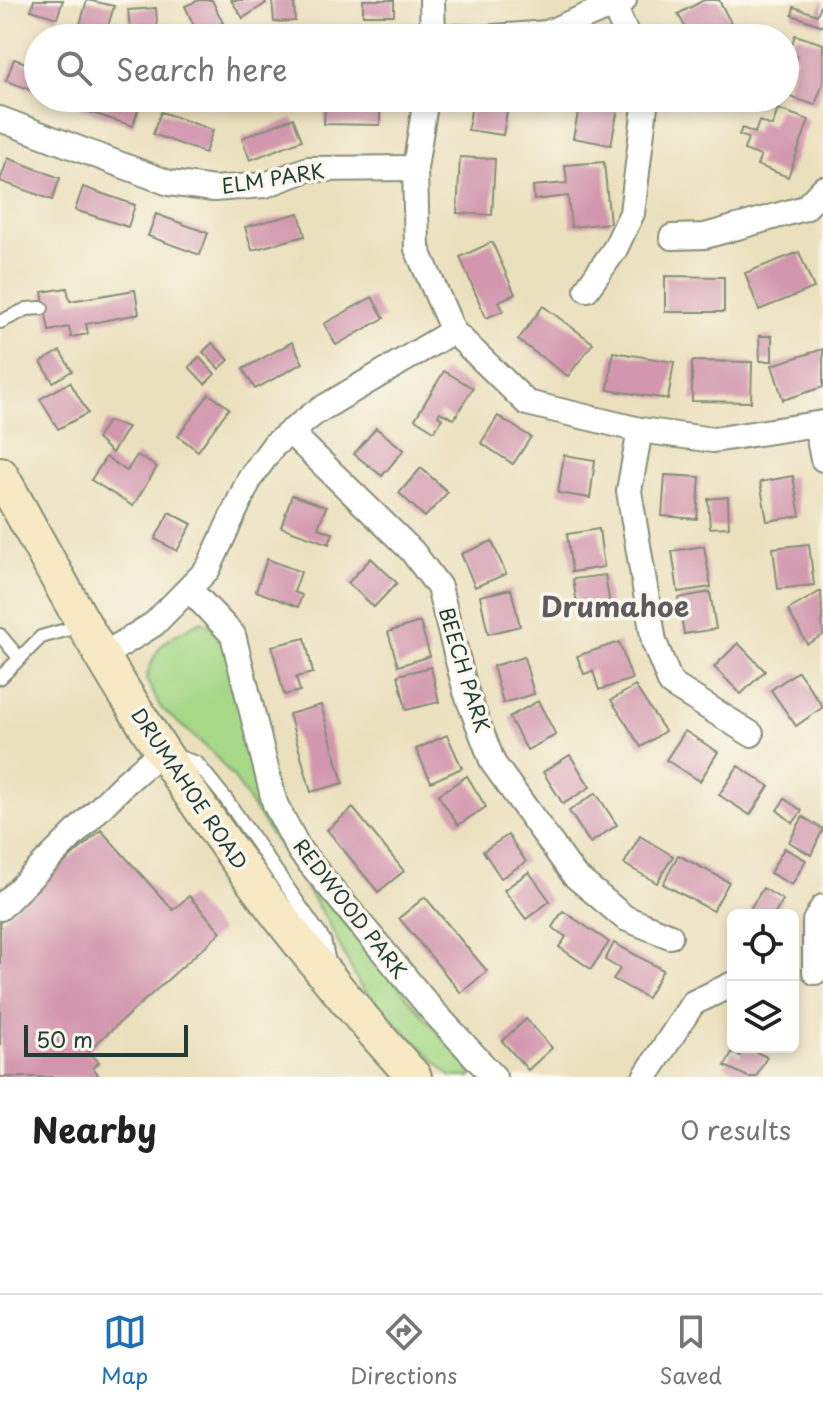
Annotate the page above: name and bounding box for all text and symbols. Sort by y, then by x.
search box [24,24,799,112]
icon: search [52,46,96,90]
text: Search here [116,46,288,91]
street label: ELM PARK [219,155,326,201]
district label: Drumahoe [541,584,689,627]
street label: BEECH PARK [432,604,498,736]
street label: DRUMAHOE ROAD [124,702,255,875]
street label: REDWOOD PARK [287,832,415,985]
map controls [727,909,799,1053]
button: locate [727,909,799,981]
button: layers [727,981,799,1053]
scale bar [24,1021,188,1057]
text: 50 m [36,1022,93,1055]
text: Nearby [32,1103,157,1155]
text: 0 results [680,1110,791,1149]
tab: Map [101,1310,148,1391]
tab: Directions [350,1310,457,1391]
tab: Saved [659,1310,722,1391]

